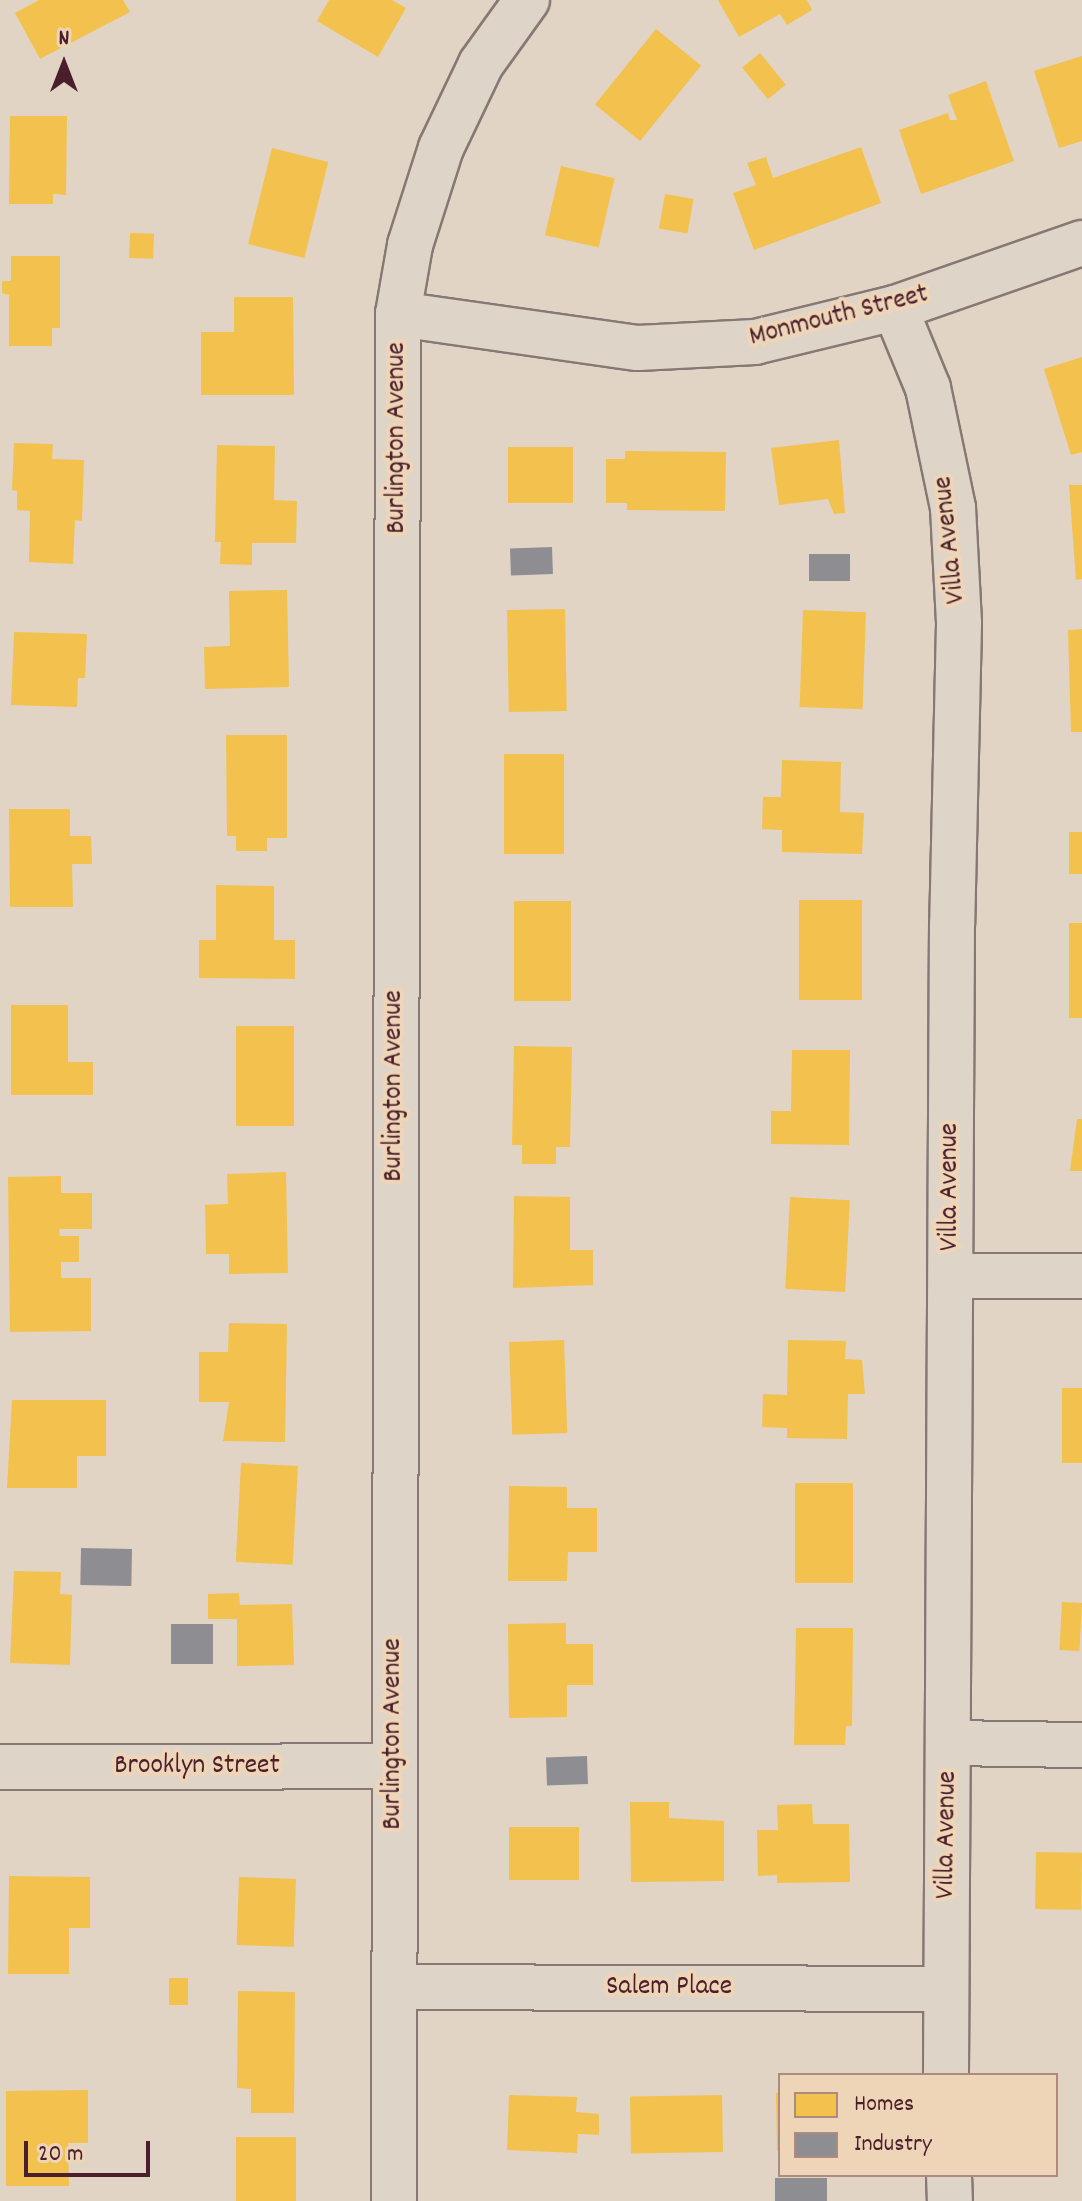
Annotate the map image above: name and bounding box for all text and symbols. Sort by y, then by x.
north arrow [24,24,104,104]
text: N [59,24,69,55]
street label: Monmouth Street [746,279,932,355]
street label: Burlington Avenue [381,342,415,534]
street label: Villa Avenue [928,475,974,605]
street label: Burlington Avenue [378,990,412,1182]
street label: Villa Avenue [934,1123,968,1251]
street label: Burlington Avenue [377,1638,411,1830]
street label: Brooklyn Street [114,1750,280,1784]
street label: Villa Avenue [930,1771,966,1899]
street label: Salem Place [606,1971,732,2005]
legend [778,2073,1058,2177]
text: Homes [854,2088,914,2122]
scale bar [28,2125,154,2175]
text: Industry [854,2128,932,2162]
text: 20 m [38,2138,84,2172]

